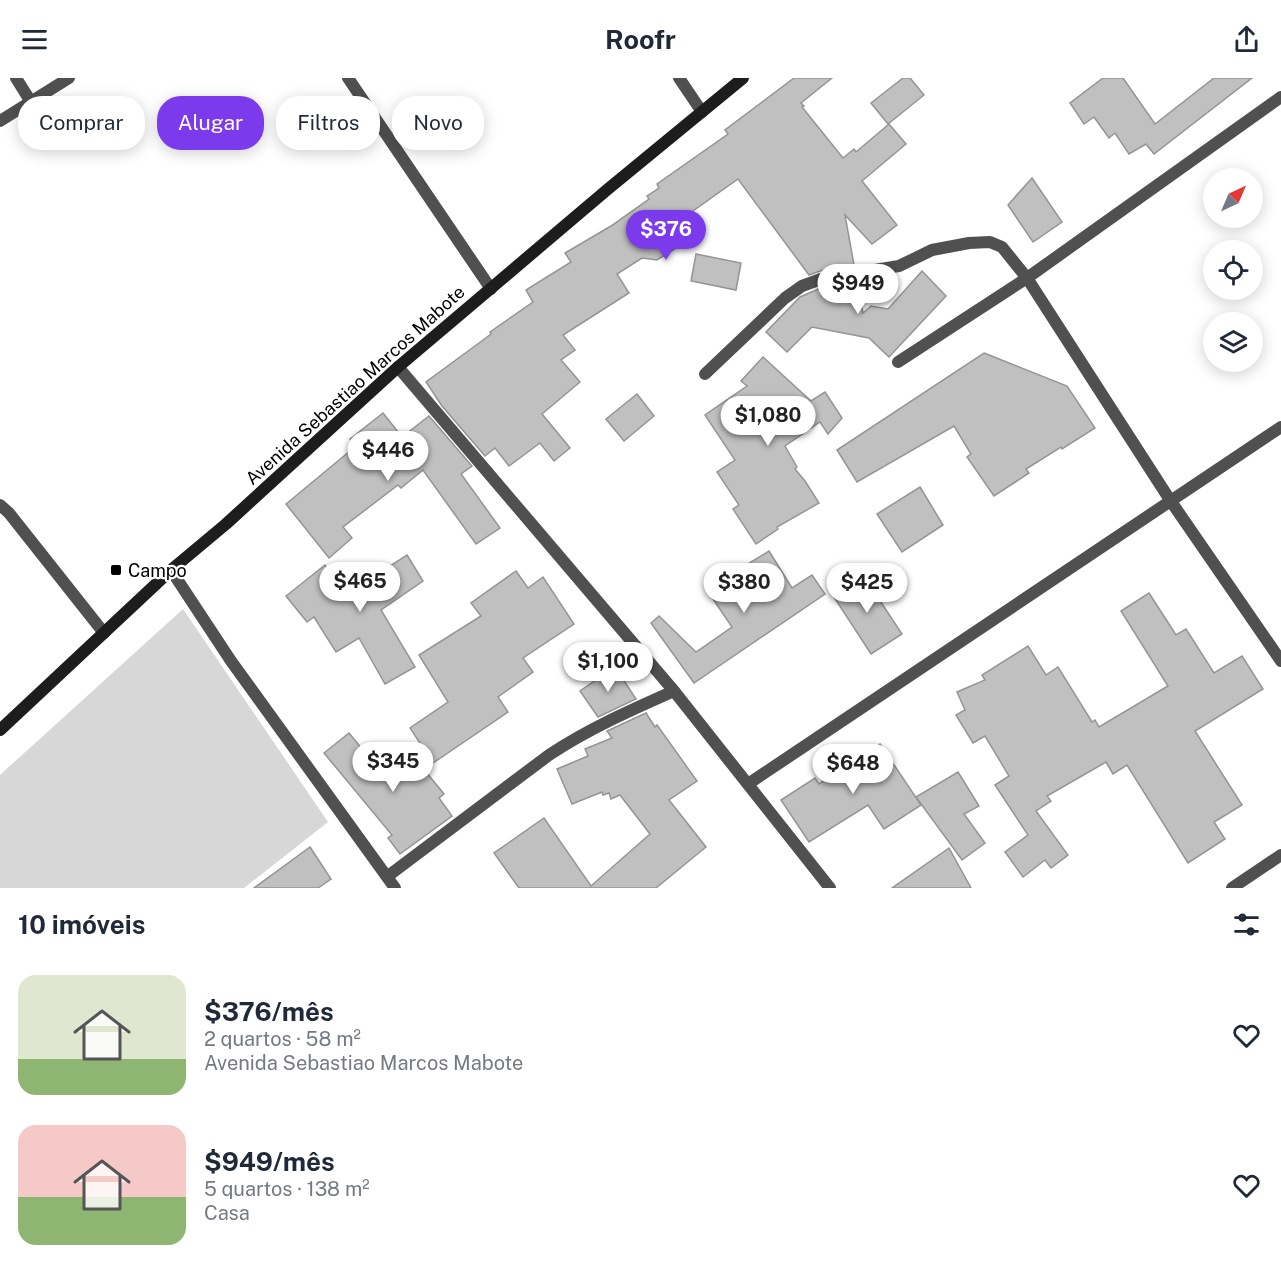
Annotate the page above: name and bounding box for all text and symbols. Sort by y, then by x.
icon: menu [18,23,51,56]
text: Roofr [605,23,676,55]
icon: share [1230,23,1263,56]
chip: Comprar [18,96,145,150]
chip: Alugar [157,96,264,150]
chip: Filtros [276,96,380,150]
chip: Novo [392,96,484,150]
north arrow [1203,168,1263,228]
map controls [1203,168,1263,372]
pin: $376 [630,210,702,261]
text: $376 [640,217,692,241]
button: locate [1203,240,1263,300]
pin: $949 [822,264,894,315]
text: $949 [831,271,885,295]
street label: Avenida Sebastiao Marcos Mabote [241,281,469,489]
button: layers [1203,312,1263,372]
pin: $1,080 [719,396,817,447]
text: $1,080 [735,403,801,427]
pin: $446 [352,431,424,482]
text: $446 [361,438,415,462]
place label: Campo [128,560,187,581]
pin: $465 [324,562,396,613]
marker: Campo [109,563,123,577]
pin: $380 [708,563,780,614]
pin: $425 [831,563,903,614]
text: $465 [333,569,387,593]
text: $380 [717,570,771,594]
text: $425 [841,570,893,594]
pin: $1,100 [559,642,657,693]
text: $1,100 [577,649,639,673]
pin: $345 [357,742,429,793]
pin: $648 [817,744,889,795]
text: $345 [366,749,420,773]
text: $648 [826,751,880,775]
icon: filters [1230,908,1263,941]
text: 10 imóveis [18,909,145,940]
text: $376/mês [204,996,334,1027]
icon: home [66,999,138,1071]
icon: heart [1230,1019,1263,1052]
text: 2 quartos · 58 m² [204,1027,361,1051]
text: Avenida Sebastiao Marcos Mabote [204,1051,523,1075]
text: $949/mês [204,1146,335,1177]
icon: home [66,1149,138,1221]
icon: heart [1230,1169,1263,1202]
text: 5 quartos · 138 m² [204,1177,370,1201]
text: Casa [204,1201,250,1225]

